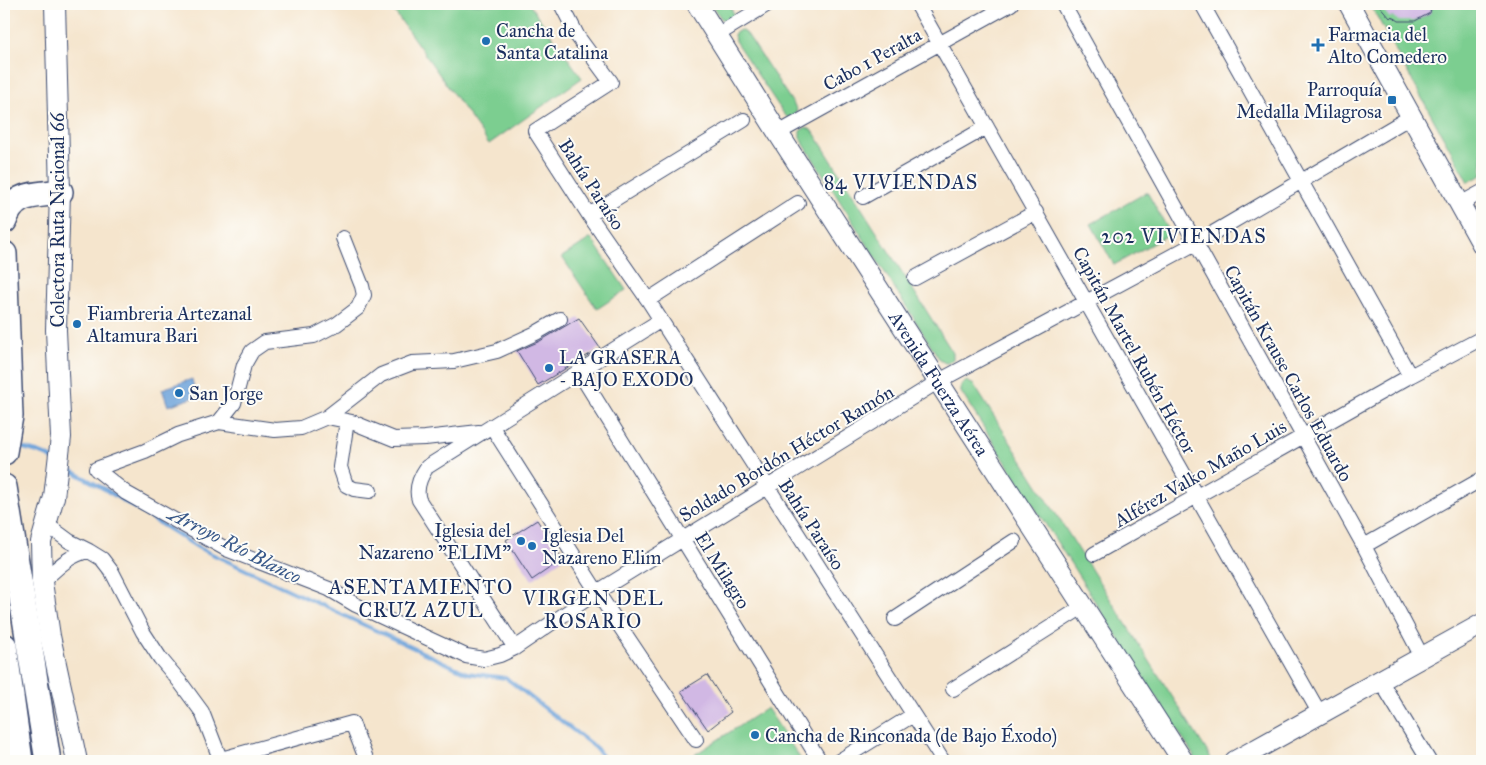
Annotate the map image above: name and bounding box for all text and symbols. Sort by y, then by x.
place label: Cancha de Santa Catalina [496,19,609,64]
street label: Cabo 1 Peralta [819,23,926,96]
place label: Farmacia del Alto Comedero [1327,23,1447,68]
marker: Cancha de Santa Catalina [480,35,492,47]
marker: Farmacia del Alto Comedero [1312,39,1324,51]
place label: Parroquía Medalla Milagrosa [1236,78,1383,124]
marker: Parroquía Medalla Milagrosa [1386,94,1398,106]
street label: Colectora Ruta Nacional 66 [46,111,69,327]
street label: Bahía Paraíso [554,134,630,234]
district label: 84 VIVIENDAS [824,170,978,194]
district label: 202 VIVIENDAS [1101,224,1267,248]
street label: Capitán Martel Rubén Héctor [1068,242,1202,459]
street label: Capitán Krause Carlos Eduardo [1219,261,1358,486]
place label: Fiambreria Artezanal Altamura Bari [86,302,253,347]
street label: Avenida Fuerza Aérea [883,306,995,461]
marker: Fiambreria Artezanal Altamura Bari [71,318,83,330]
place label: LA GRASERA - BAJO EXODO [559,346,693,392]
marker: LA GRASERA - BAJO EXODO [543,362,555,374]
street label: Soldado Bordón Héctor Ramón [675,380,898,527]
place label: San Jorge [189,382,263,406]
marker: San Jorge [173,387,185,399]
street label: Alférez Valko Maño Luis [1109,415,1291,533]
street label: Bahía Paraíso [774,474,850,574]
water label: Arroyo Río Blanco [163,500,306,589]
place label: Iglesia del Nazareno "ELIM" [358,519,512,564]
place label: Iglesia Del Nazareno Elim [542,524,661,569]
street label: El Milagro [689,528,755,614]
marker: Iglesia del Nazareno "ELIM" [515,535,527,547]
marker: Iglesia Del Nazareno Elim [526,540,538,552]
district label: ASENTAMIENTO CRUZ AZUL [328,575,513,622]
district label: VIRGEN DEL ROSARIO [522,586,663,633]
place label: Cancha de Rinconada (de Bajo Éxodo) [765,723,1057,748]
marker: Cancha de Rinconada (de Bajo Éxodo) [749,729,761,741]

